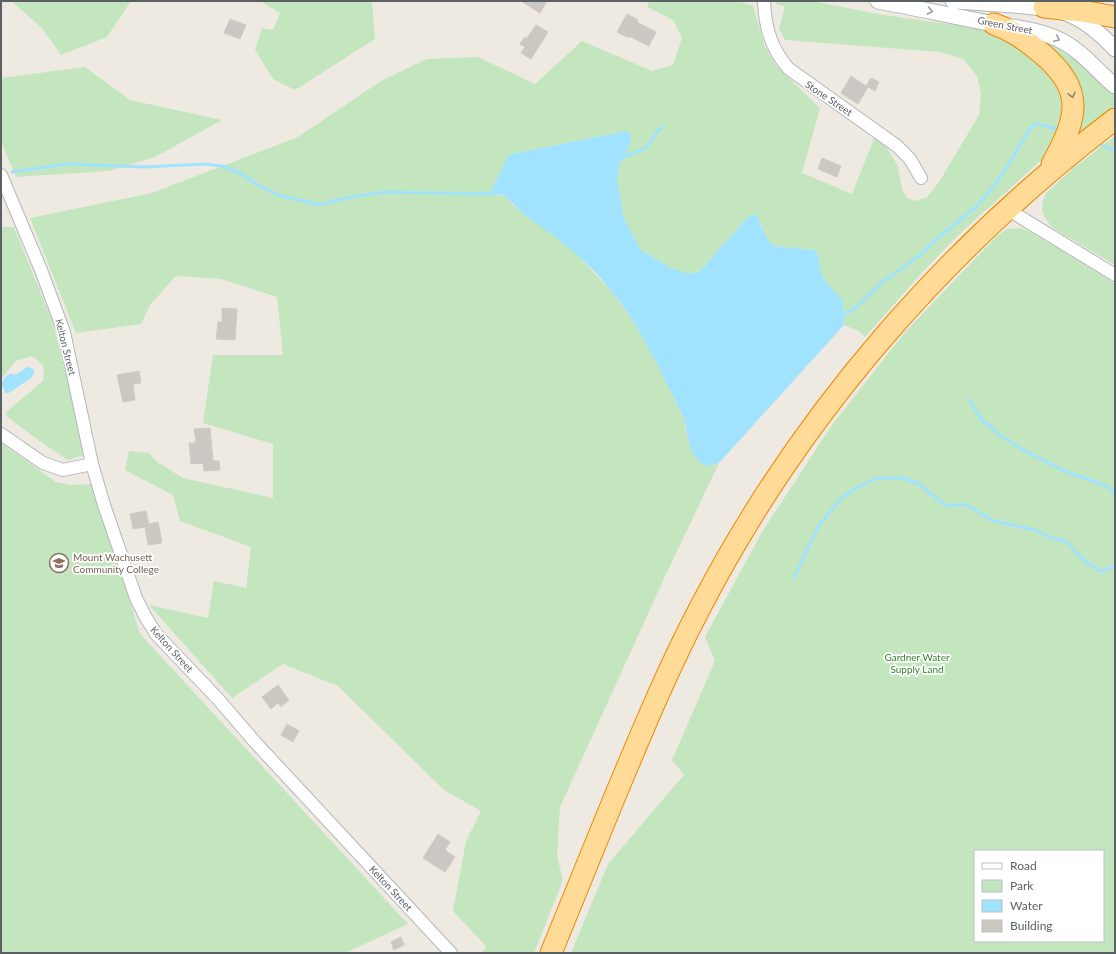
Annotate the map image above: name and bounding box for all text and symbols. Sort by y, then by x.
one-way arrow [927,6,934,14]
street label: Green Street [977,14,1034,36]
one-way arrow [1053,34,1060,42]
street label: Stone Street [803,78,855,118]
one-way arrow [1067,91,1075,98]
street label: Kelton Street [53,318,79,377]
place label: Mount Wachusett Community College [73,551,159,575]
school or university icon: Mount Wachusett Community College [48,552,70,574]
street label: Kelton Street [148,624,196,675]
park label: Gardner Water Supply Land [884,651,950,675]
legend [974,850,1104,942]
text: Road [1010,858,1037,873]
street label: Kelton Street [367,863,415,913]
text: Park [1010,878,1034,893]
text: Water [1010,898,1043,913]
text: Building [1010,918,1053,933]

